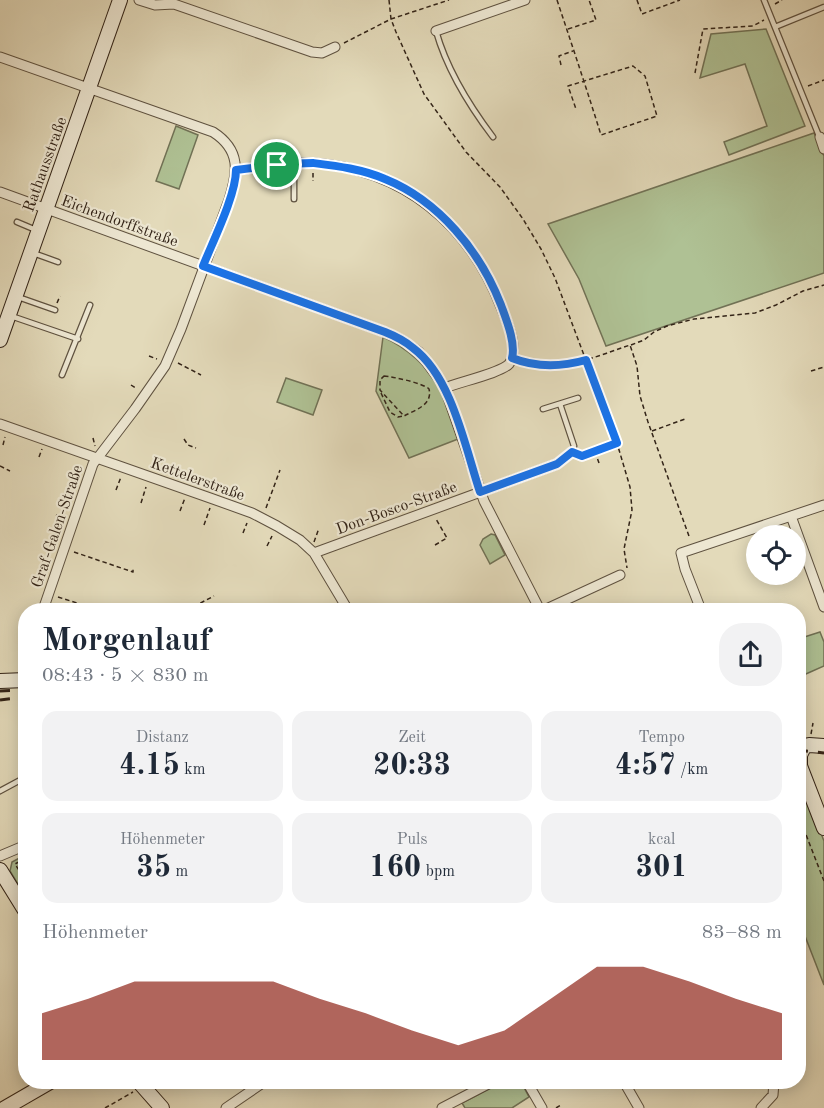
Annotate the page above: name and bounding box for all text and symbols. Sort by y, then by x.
street label: Rathausstraße [21,115,70,214]
pin [251,139,302,190]
icon: arrive [260,148,293,181]
street label: Eichendorffstraße [59,193,180,250]
street label: Kettelerstraße [148,455,247,504]
street label: Graf-Galen-Straße [29,463,86,590]
street label: Don-Bosco-Straße [334,480,459,538]
map controls [746,525,806,585]
button: locate [746,525,806,585]
button: share [719,623,782,686]
text: Morgenlauf [42,625,211,658]
text: 08:43 · 5 × 830 m [42,666,209,686]
text: Distanz [136,730,189,746]
text: Zeit [398,730,426,746]
text: Tempo [638,730,685,746]
text: 4.15 [119,751,180,781]
text: 20:33 [373,751,451,781]
text: 4:57 [615,751,676,781]
text: km [180,762,205,778]
text: /km [676,762,708,778]
text: Höhenmeter [120,832,205,848]
text: Puls [397,832,427,848]
text: kcal [648,832,675,848]
text: 35 [136,853,171,883]
text: 160 [369,853,421,883]
text: 301 [636,853,688,883]
text: m [171,864,188,880]
text: bpm [421,864,455,880]
text: Höhenmeter [42,923,148,943]
text: 83–88 m [702,923,782,943]

